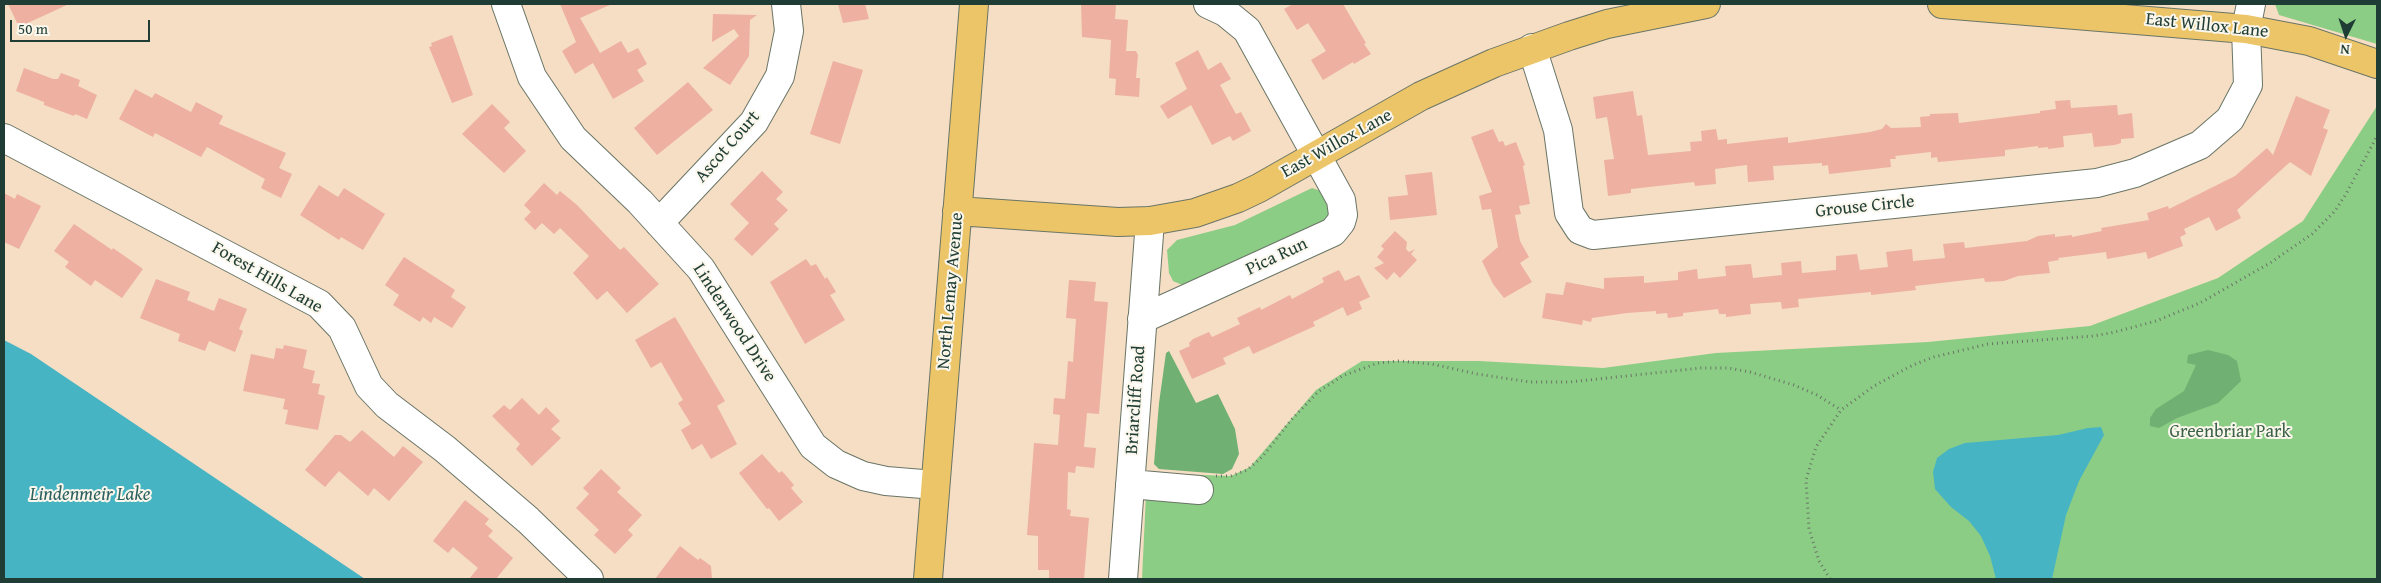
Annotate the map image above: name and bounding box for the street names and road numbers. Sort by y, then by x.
street label: East Willox Lane [2145,9,2269,43]
street label: East Willox Lane [1278,105,1396,183]
street label: Ascot Court [691,107,765,187]
street label: Grouse Circle [1814,191,1916,223]
street label: North Lemay Avenue [933,212,969,370]
street label: Pica Run [1243,233,1311,281]
street label: Forest Hills Lane [208,238,326,318]
street label: Lindenwood Drive [688,260,780,386]
street label: Briarcliff Road [1121,345,1151,455]

